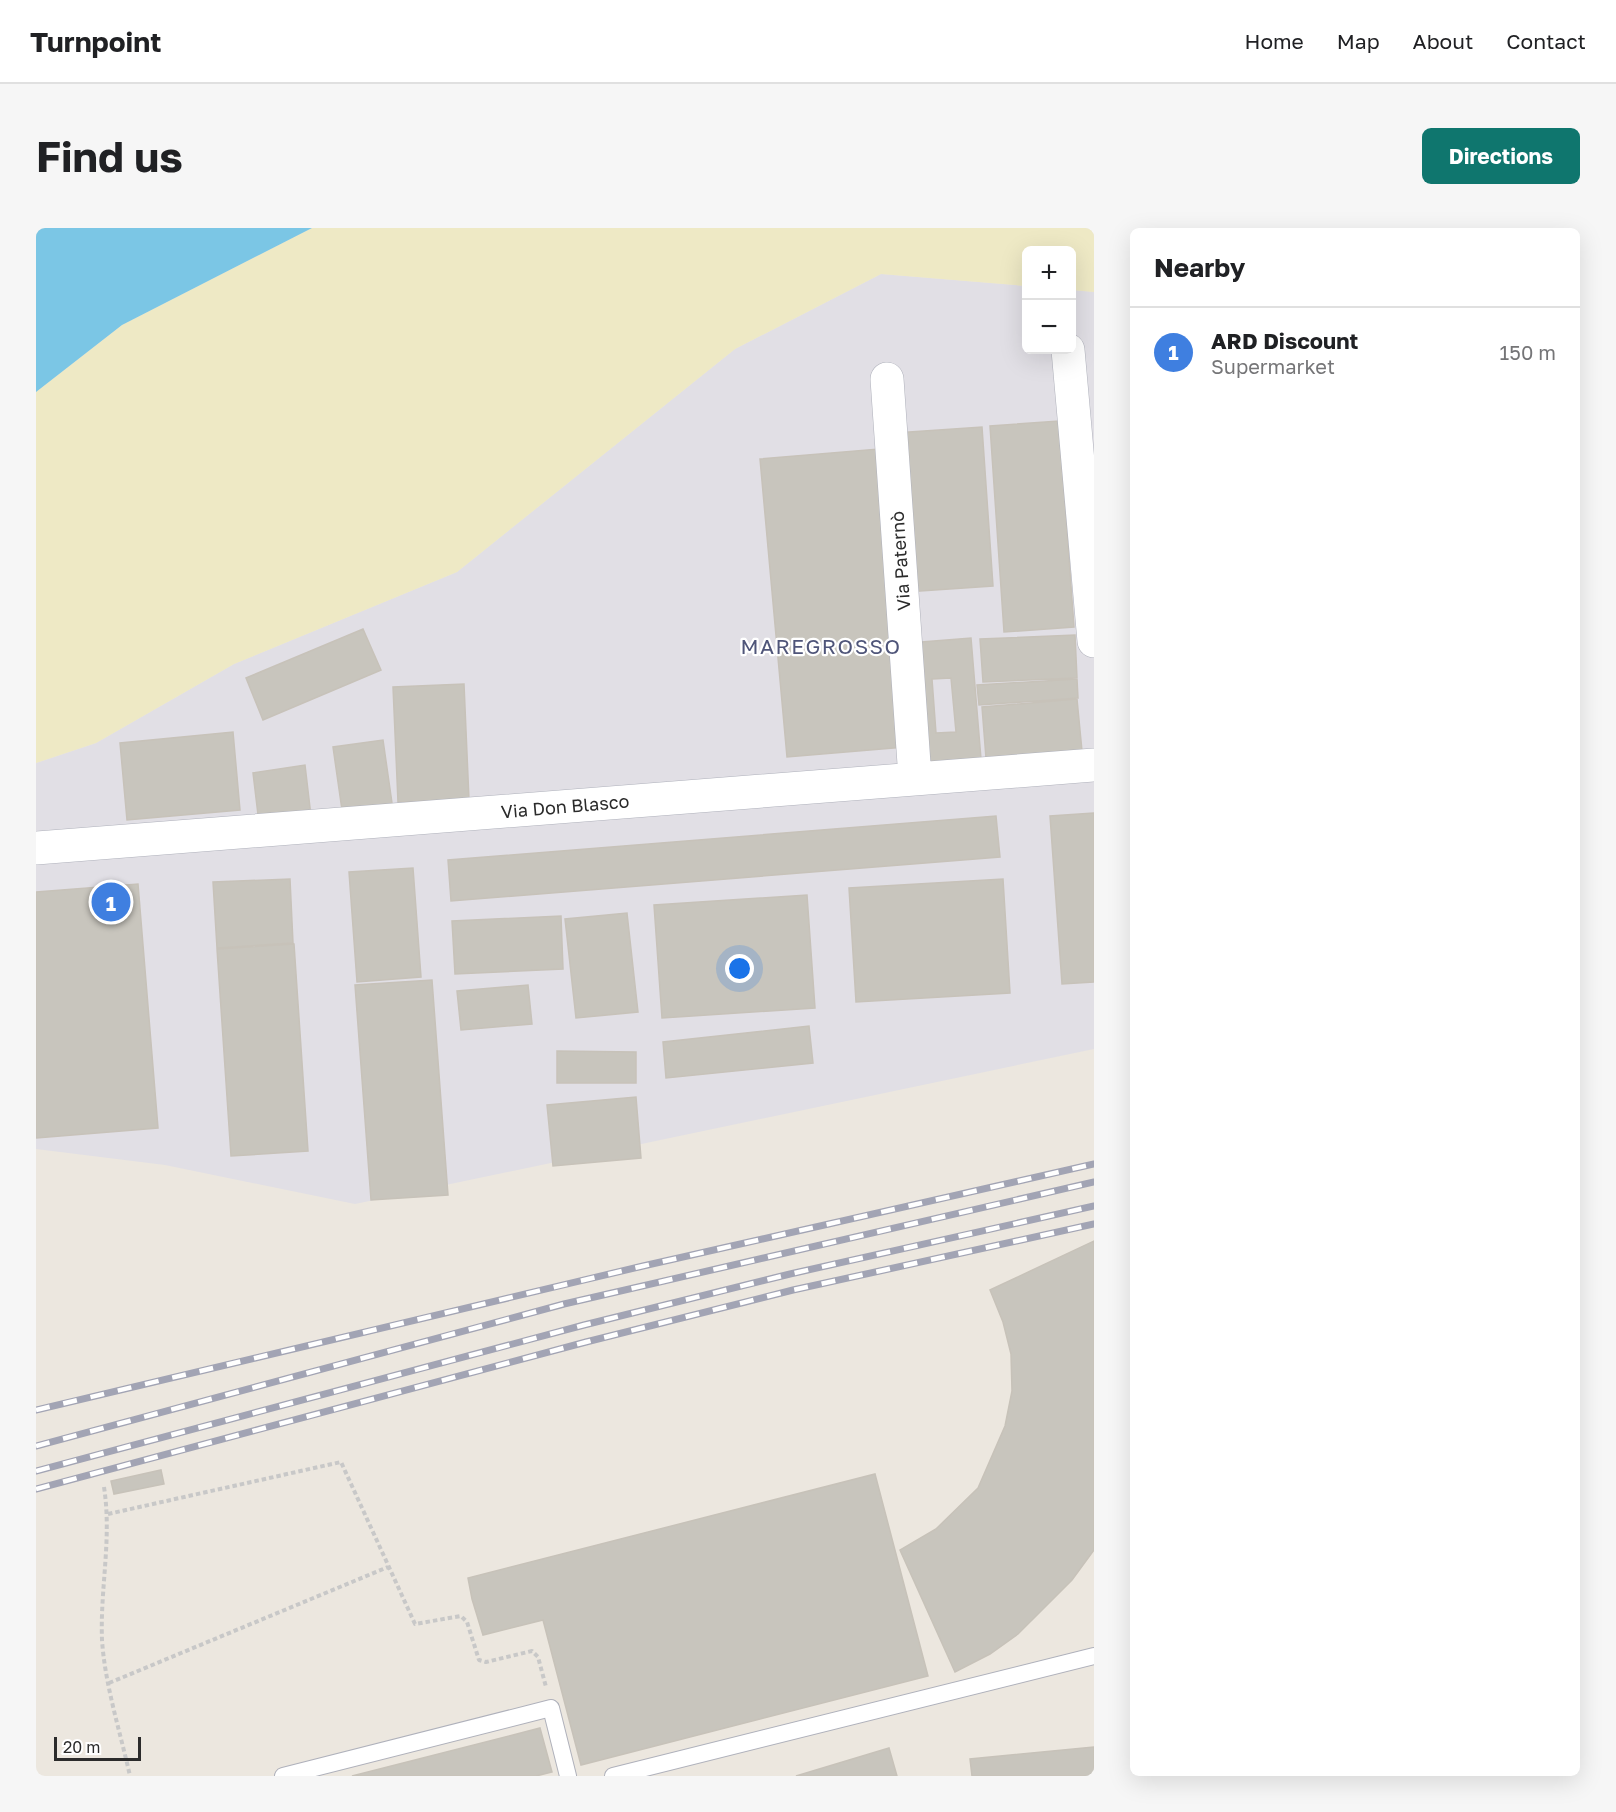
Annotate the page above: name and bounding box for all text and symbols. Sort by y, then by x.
text: Turnpoint [30,25,161,58]
text: Home [1244,28,1304,54]
text: Map [1337,28,1380,54]
text: About [1413,28,1473,54]
text: Contact [1506,28,1586,54]
button: Directions [1422,128,1580,184]
text: Find us [36,131,183,181]
map controls [1022,246,1076,354]
button: + [1022,246,1076,300]
text: Nearby [1154,252,1245,283]
button: − [1022,300,1076,354]
text: ARD Discount [1211,327,1358,354]
text: 1 [1168,340,1179,364]
text: 150 m [1500,340,1556,364]
text: Supermarket [1211,354,1335,378]
street label: Via Paternò [886,511,914,611]
district label: MAREGROSSO [740,633,902,659]
street label: Via Don Blasco [500,789,630,823]
pin: 1 [92,880,130,924]
your location [725,954,754,983]
scale bar [54,1734,141,1762]
text: 20 m [63,1737,100,1757]

